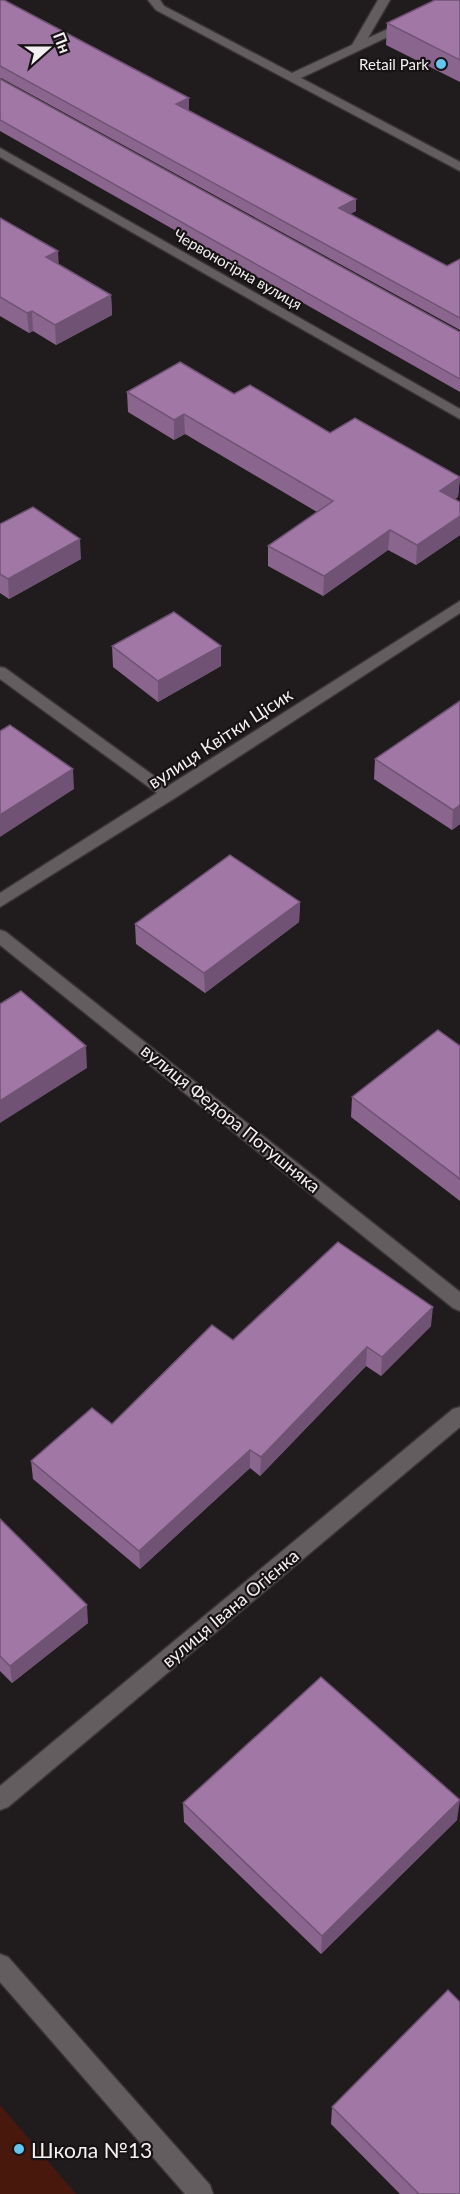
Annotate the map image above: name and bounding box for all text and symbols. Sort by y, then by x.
north arrow [18,18,78,78]
text: Пн [50,29,75,56]
place label: Retail Park [359,55,429,73]
marker: Retail Park [434,57,448,71]
street label: Червоногірна вулиця [171,225,305,313]
street label: вулиця Квітки Цісик [144,683,297,793]
street label: вулиця Федора Потушняка [137,1039,325,1197]
street label: вулиця Івана Огієнка [157,1544,303,1672]
place label: Школа №13 [31,2137,152,2162]
marker: Школа №13 [12,2142,26,2156]

